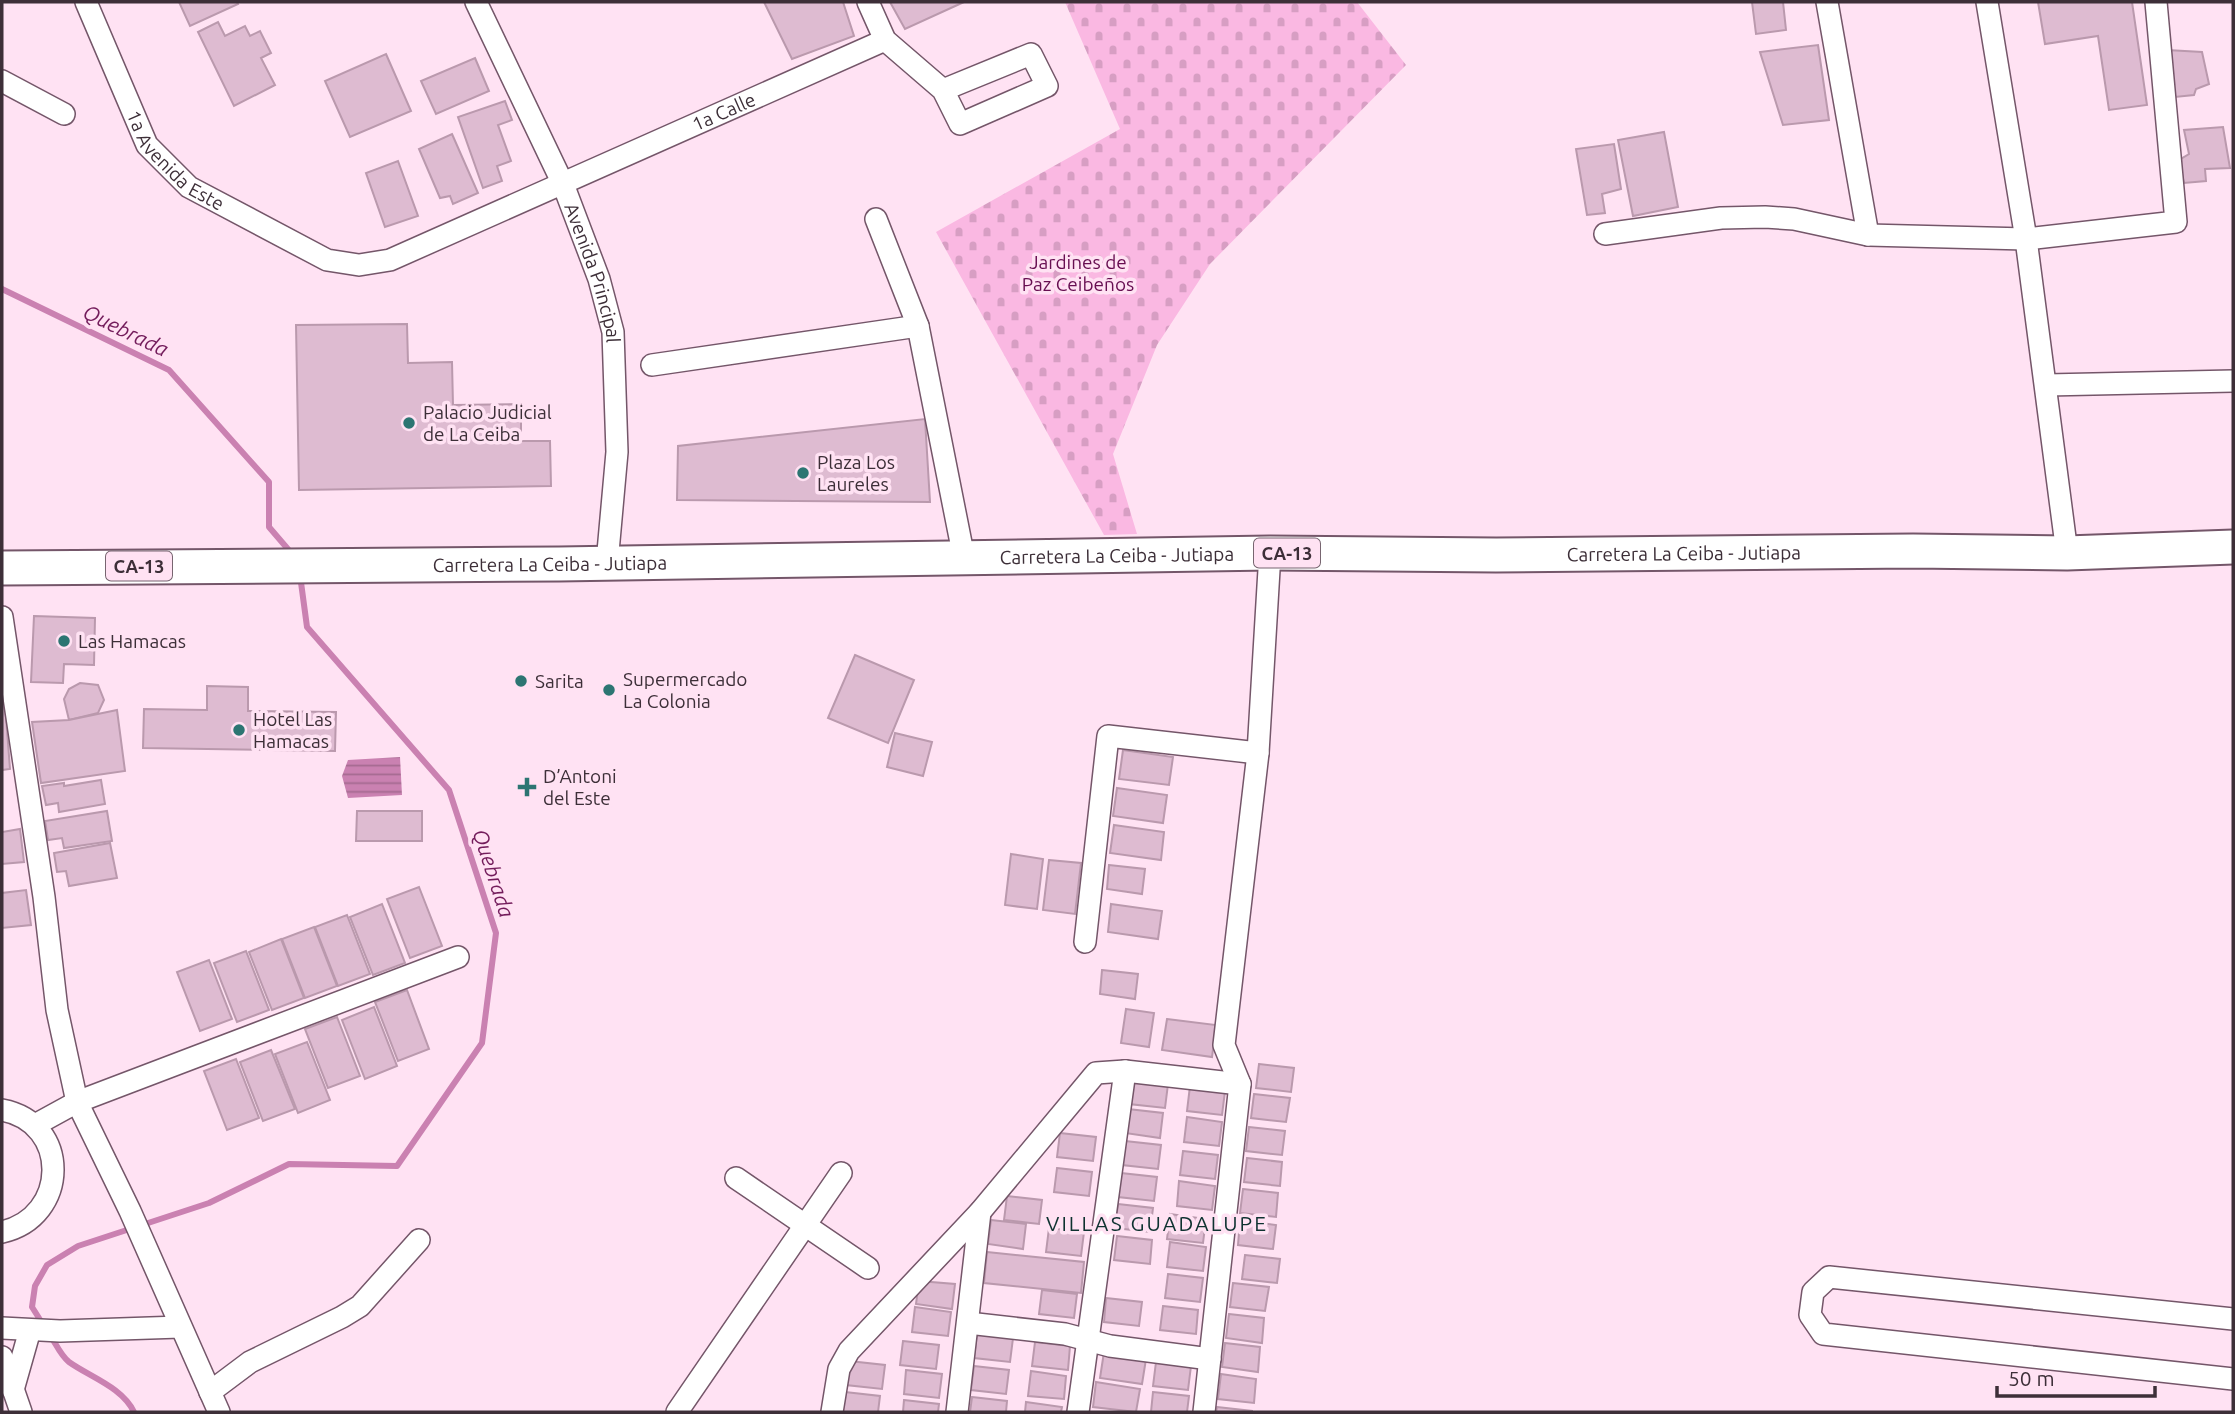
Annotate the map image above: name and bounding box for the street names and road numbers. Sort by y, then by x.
street label: 1a Calle [689,88,759,135]
street label: 1a Avenida Este [123,107,228,215]
street label: Avenida Principal [560,200,624,343]
road number: CA-13 [1254,538,1320,568]
street label: Carretera La Ceiba - Jutiapa [1567,541,1801,565]
street label: Carretera La Ceiba - Jutiapa [1000,543,1234,568]
street label: Carretera La Ceiba - Jutiapa [433,551,667,576]
road number: CA-13 [106,552,172,580]

